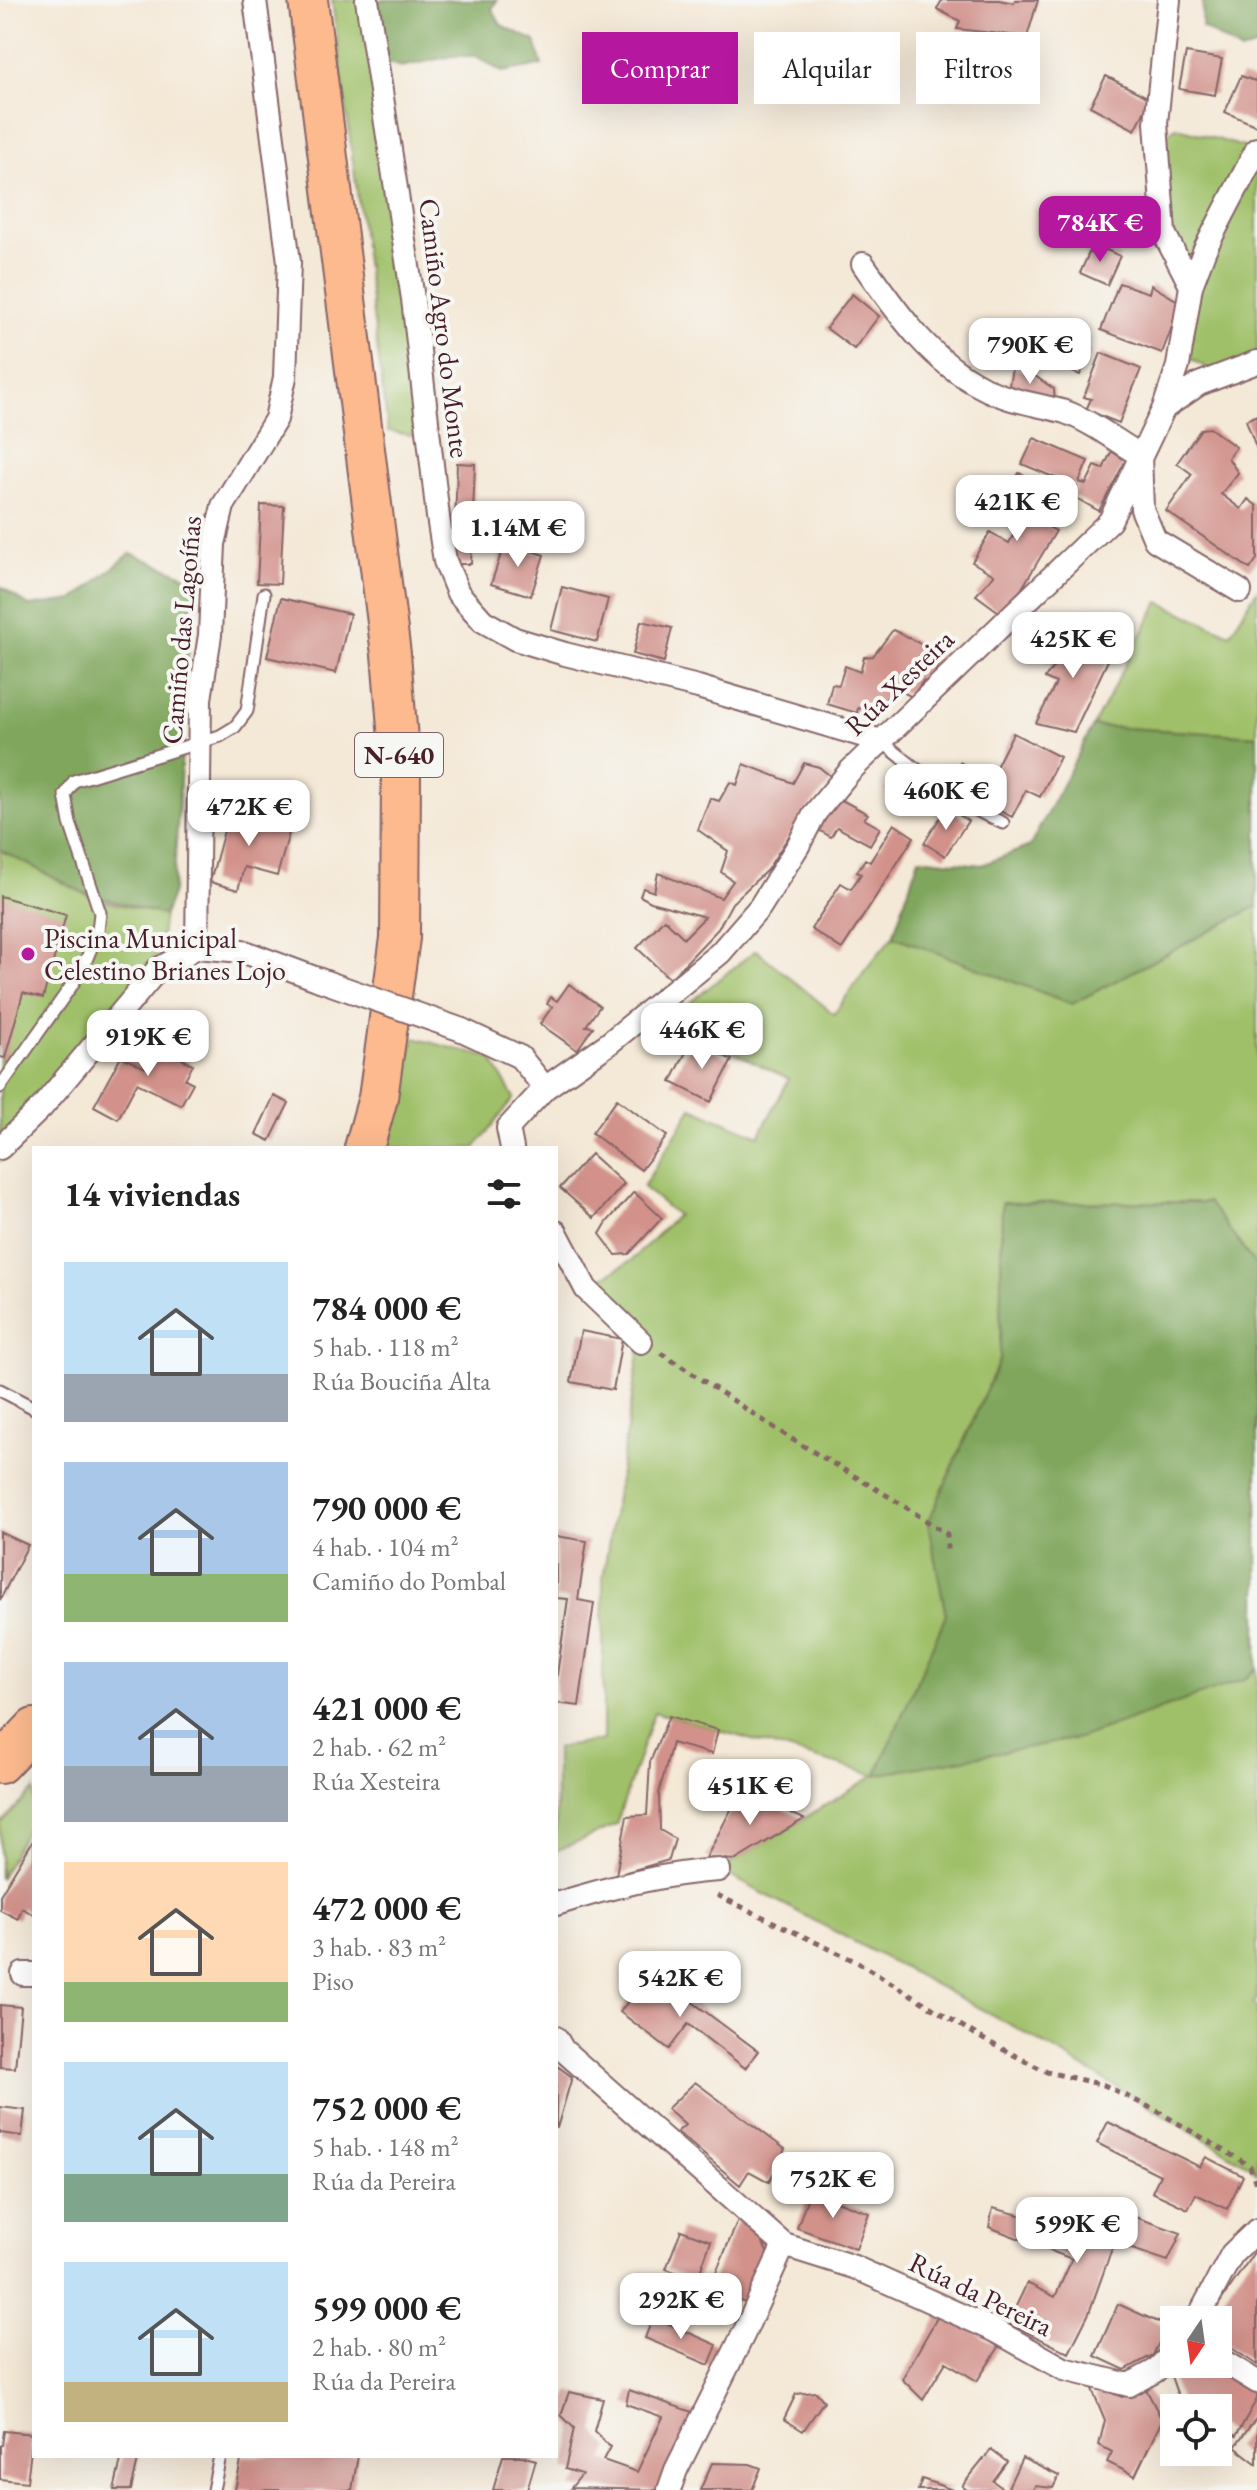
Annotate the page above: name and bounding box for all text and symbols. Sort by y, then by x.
chip: Comprar [582,32,738,104]
chip: Alquilar [754,32,900,104]
chip: Filtros [916,32,1040,104]
street label: Camiño Agro do Monte [411,196,479,460]
pin: 784K € [1035,196,1165,264]
text: 784K € [1057,205,1143,239]
pin: 790K € [965,318,1095,386]
text: 790K € [987,327,1073,361]
pin: 421K € [952,475,1082,543]
text: 421K € [974,484,1060,518]
pin: 1.14M € [444,501,592,569]
text: 1.14M € [470,510,566,544]
street label: Camiño das Lagoíñas [153,514,209,746]
pin: 425K € [1008,612,1138,680]
street label: Rúa Xesteira [837,620,962,743]
text: 425K € [1030,621,1116,655]
road number: N-640 [355,733,443,777]
pin: 460K € [881,764,1011,832]
text: 460K € [903,773,989,807]
pin: 472K € [184,780,314,848]
text: 472K € [206,789,292,823]
place label: Piscina Municipal Celestino Brianes Lojo [44,920,286,988]
marker: Piscina Municipal Celestino Brianes Lojo [19,945,37,963]
pin: 446K € [637,1003,767,1071]
pin: 919K € [83,1010,213,1078]
text: 446K € [659,1012,745,1046]
text: 919K € [105,1019,191,1053]
text: 14 viviendas [64,1172,240,1216]
icon: filters [482,1172,526,1216]
text: 784 000 € [312,1286,461,1330]
icon: home [128,1294,224,1390]
text: 5 hab. · 118 m² [312,1330,458,1364]
text: Rúa Bouciña Alta [312,1364,491,1398]
text: 790 000 € [312,1486,461,1530]
icon: home [128,1494,224,1590]
text: 4 hab. · 104 m² [312,1530,458,1564]
text: Camiño do Pombal [312,1564,506,1598]
text: 421 000 € [312,1686,461,1730]
icon: home [128,1694,224,1790]
text: 2 hab. · 62 m² [312,1730,446,1764]
pin: 451K € [685,1759,815,1827]
text: Rúa Xesteira [312,1764,440,1798]
text: 451K € [707,1768,793,1802]
text: 472 000 € [312,1886,461,1930]
icon: home [128,1894,224,1990]
text: 3 hab. · 83 m² [312,1930,446,1964]
pin: 542K € [615,1951,745,2019]
text: 542K € [637,1960,723,1994]
text: Piso [312,1964,354,1998]
text: 752 000 € [312,2086,461,2130]
icon: home [128,2094,224,2190]
text: 5 hab. · 148 m² [312,2130,458,2164]
pin: 752K € [768,2152,898,2220]
text: 752K € [790,2161,876,2195]
text: Rúa da Pereira [312,2164,456,2198]
pin: 599K € [1012,2197,1142,2265]
text: 599K € [1034,2206,1120,2240]
street label: Rúa da Pereira [903,2244,1059,2345]
pin: 292K € [616,2273,746,2341]
text: 292K € [638,2282,724,2316]
text: 599 000 € [312,2286,461,2330]
icon: home [128,2294,224,2390]
north arrow [1160,2306,1232,2378]
map controls [1160,2306,1232,2466]
text: 2 hab. · 80 m² [312,2330,446,2364]
text: Rúa da Pereira [312,2364,456,2398]
button: locate [1160,2394,1232,2466]

